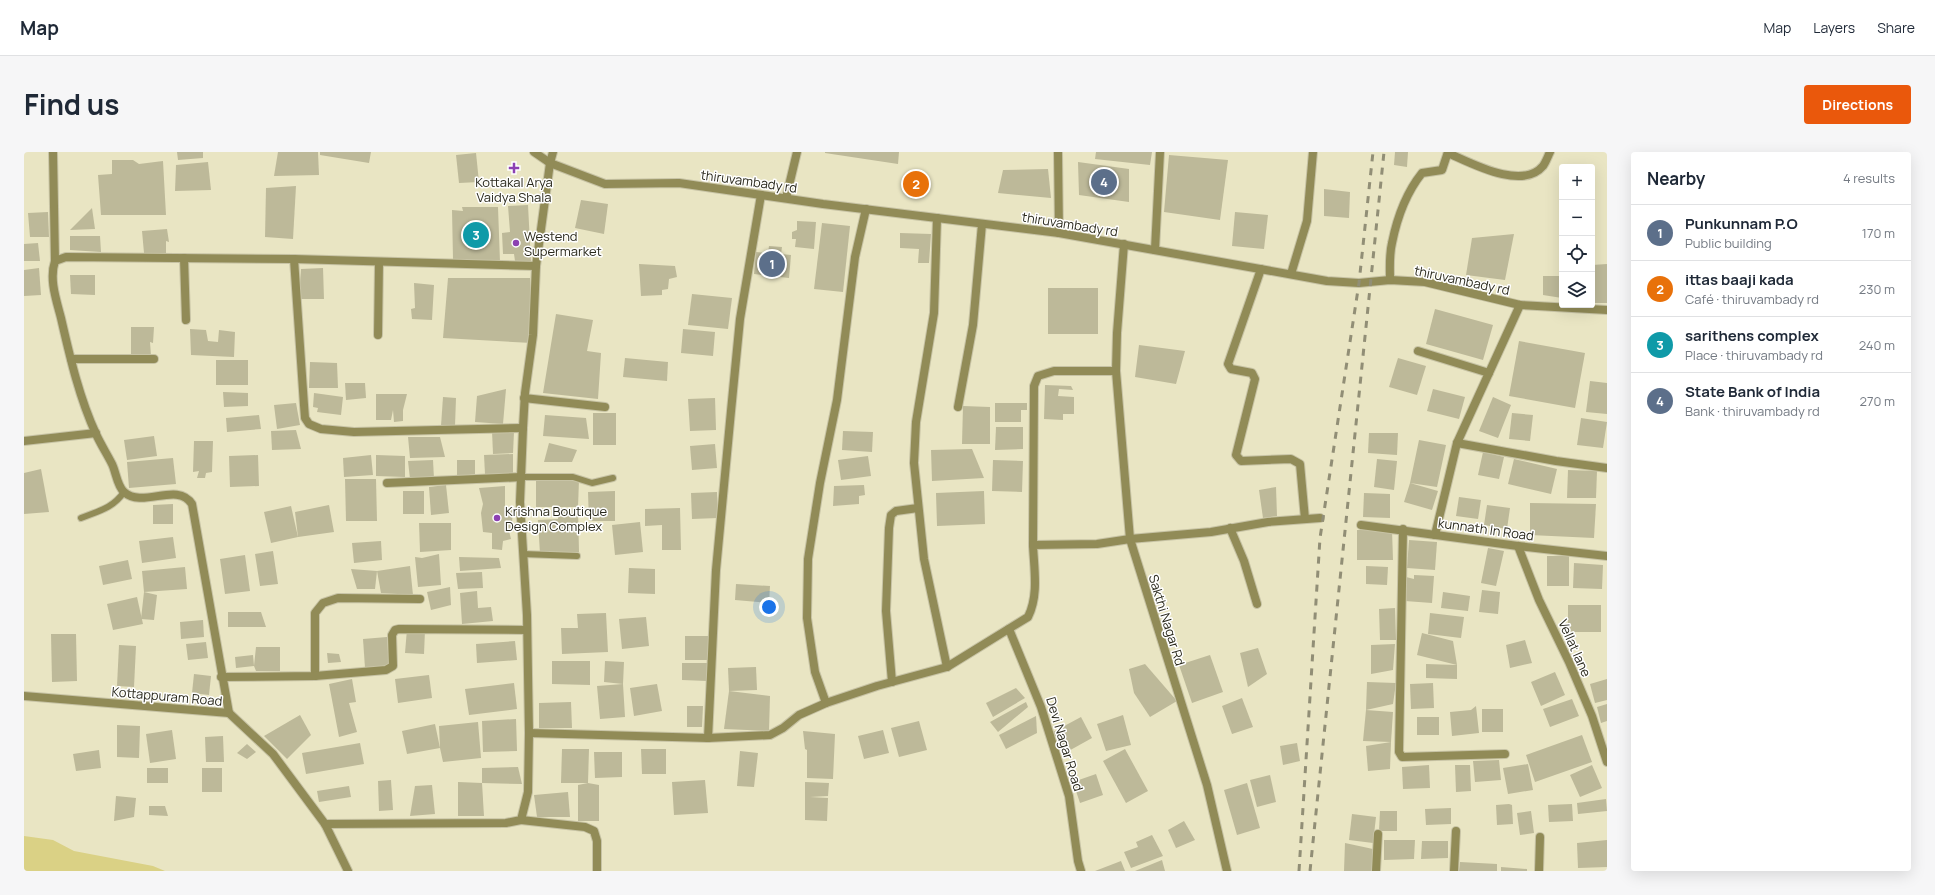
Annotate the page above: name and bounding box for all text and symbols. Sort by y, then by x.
text: Map [20,15,59,41]
text: Map [1763,18,1791,37]
text: Layers [1813,18,1855,37]
text: Share [1877,18,1915,37]
text: Find us [24,85,119,123]
button: Directions [1804,85,1911,124]
marker: Kottakal Arya Vaidya Shala [509,163,519,173]
map controls [1559,164,1595,308]
button: + [1559,164,1595,200]
street label: thiruvambady rd [700,165,798,197]
pin: 4 [1091,167,1117,197]
text: Nearby [1647,167,1705,190]
pin: 2 [903,169,929,199]
text: 4 results [1843,169,1895,187]
place label: Kottakal Arya Vaidya Shala [475,173,553,206]
button: − [1559,200,1595,236]
street label: thiruvambady rd [1021,208,1119,240]
text: Punkunnam P.O [1685,213,1798,234]
pin: 3 [463,220,489,250]
text: 1 [1657,224,1663,242]
text: 170 m [1862,224,1895,242]
place label: Westend Supermarket [524,227,602,260]
text: Public building [1685,234,1772,252]
button: locate [1559,236,1595,272]
marker: Westend Supermarket [511,238,521,248]
pin: 1 [759,249,785,279]
street label: thiruvambady rd [1413,261,1511,299]
text: ittas baaji kada [1685,269,1794,290]
button: layers [1559,272,1595,308]
text: 2 [1656,280,1664,298]
text: 230 m [1859,280,1895,298]
text: Café · thiruvambady rd [1685,290,1819,308]
text: sarithens complex [1685,325,1819,346]
text: 3 [1656,336,1664,354]
text: 240 m [1859,336,1895,354]
text: Place · thiruvambady rd [1685,346,1823,364]
text: State Bank of India [1685,381,1820,402]
text: 4 [1656,392,1664,410]
text: 270 m [1860,392,1895,410]
text: Bank · thiruvambady rd [1685,402,1820,420]
place label: Krishna Boutique Design Complex [505,502,608,535]
marker: Krishna Boutique Design Complex [492,513,502,523]
street label: kunnath ln Road [1437,513,1535,545]
street label: Sakthi Nagar Rd [1145,572,1189,668]
your location [759,597,779,617]
street label: Vellat lane [1554,616,1596,680]
street label: Kottappuram Road [111,682,223,710]
street label: Devi Nagar Road [1042,695,1088,793]

